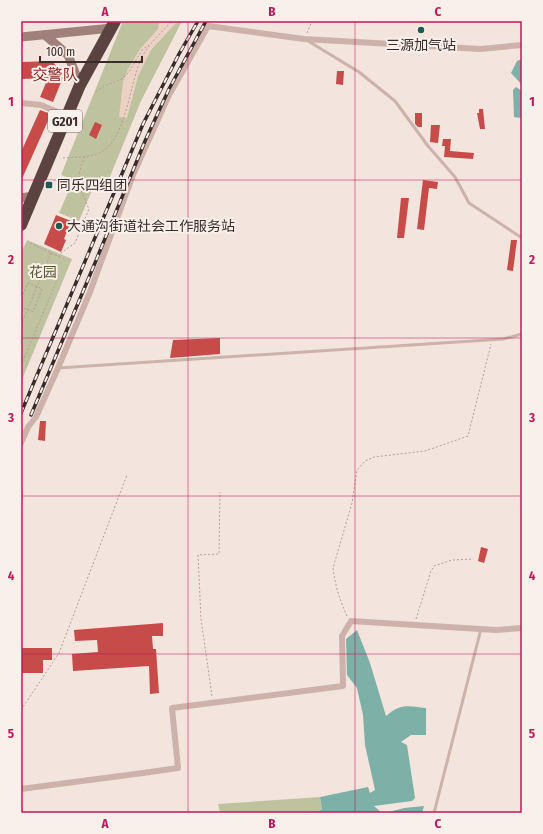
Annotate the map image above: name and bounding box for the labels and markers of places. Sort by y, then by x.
marker: 三源加气站 [416,25,426,35]
place label: 三源加气站 [386,37,456,54]
place label: 同乐四组团 [57,177,127,194]
marker: 同乐四组团 [44,180,54,190]
place label: 大通沟街道社会工作服务站 [67,218,235,235]
marker: 大通沟街道社会工作服务站 [54,221,64,231]

